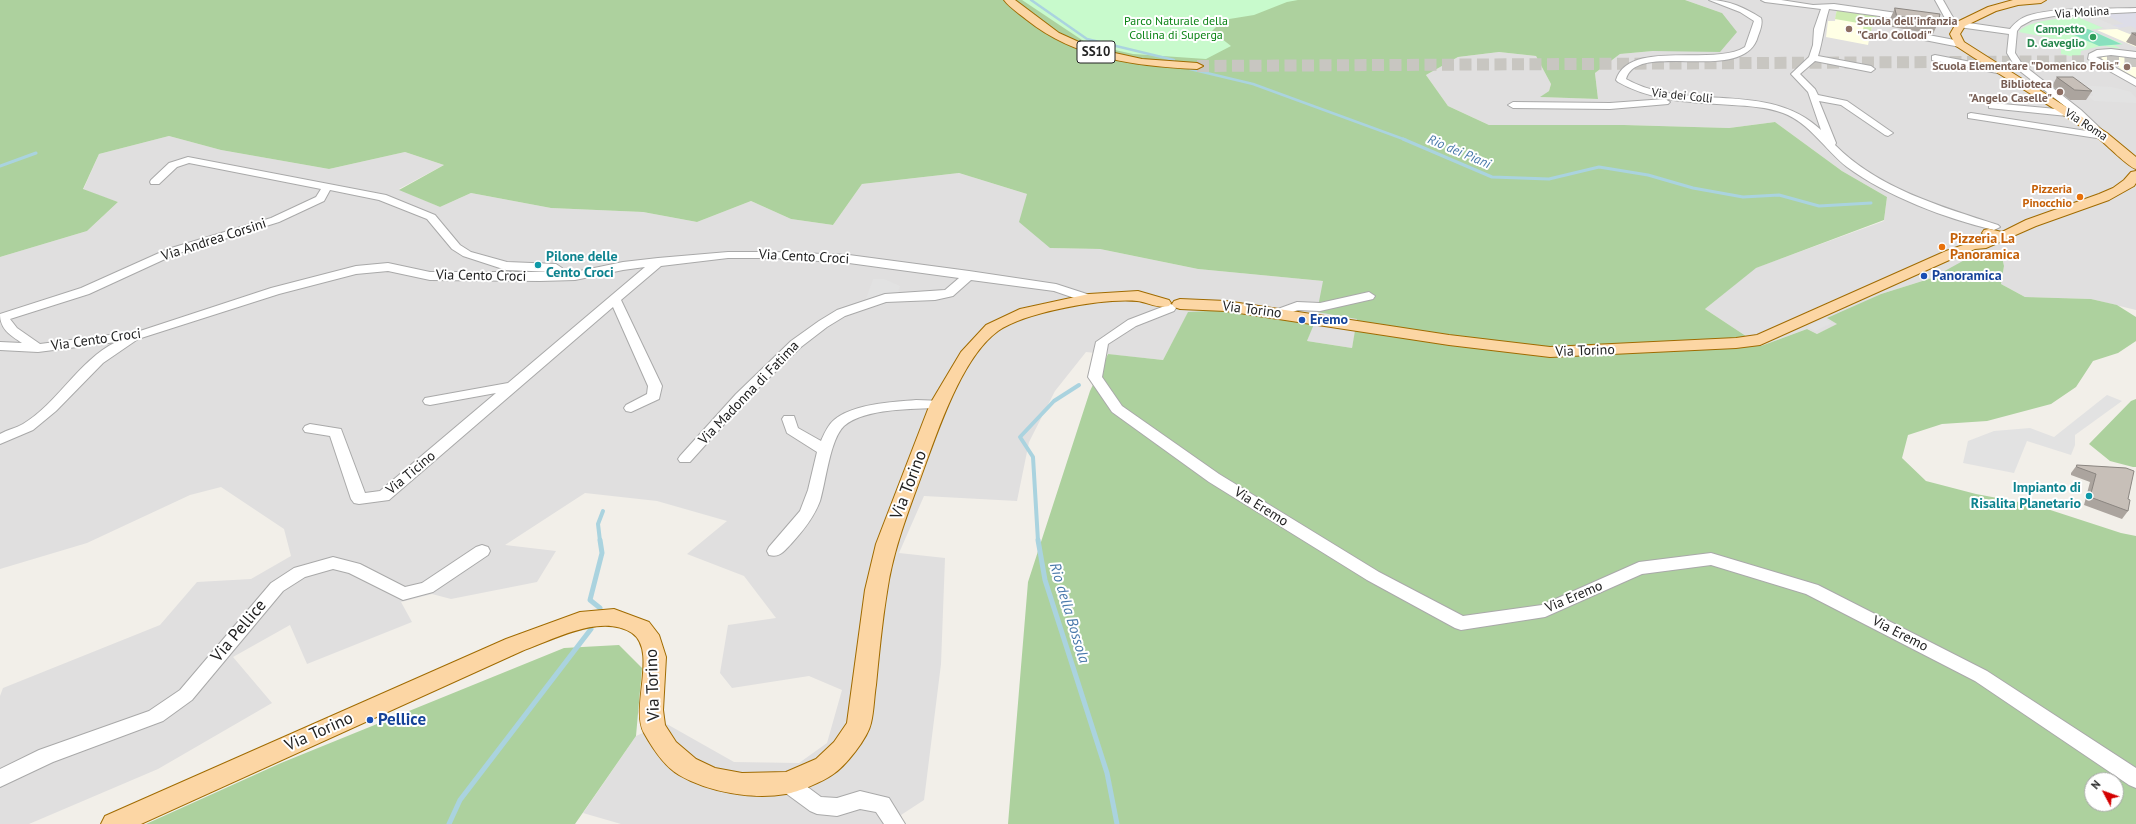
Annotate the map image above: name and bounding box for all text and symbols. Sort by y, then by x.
street label: Via Molina [2054,4,2110,22]
park label: Parco Naturale della Collina di Superga [1124,15,1228,43]
place label: Scuola dell'infanzia "Carlo Collodi" [1857,15,1957,43]
place label: Campetto D. Gaveglio [2027,23,2085,51]
marker: Scuola dell'infanzia "Carlo Collodi" [1844,24,1854,34]
marker: Campetto D. Gaveglio [2088,32,2098,42]
road number: SS10 [1077,41,1115,63]
place label: Scuola Elementare "Domenico Folis" [1932,60,2119,74]
marker: Scuola Elementare "Domenico Folis" [2122,62,2132,72]
place label: Biblioteca "Angelo Caselle" [1968,78,2052,106]
street label: Via dei Colli [1651,86,1713,106]
marker: Biblioteca "Angelo Caselle" [2055,87,2065,97]
street label: Via Roma [2062,106,2110,144]
water label: Rio dei Piani [1425,132,1493,172]
place label: Pizzeria Pinocchio [2023,183,2072,211]
marker: Pizzeria Pinocchio [2075,192,2085,202]
street label: Via Andrea Corsini [160,215,268,265]
place label: Pizzeria La Panoramica [1950,231,2020,264]
marker: Pizzeria La Panoramica [1937,242,1947,252]
street label: Via Cento Croci [758,246,850,268]
place label: Pilone delle Cento Croci [546,249,618,282]
marker: Pilone delle Cento Croci [533,260,543,270]
street label: Via Cento Croci [436,267,526,285]
place label: Panoramica [1932,268,2002,284]
marker: Panoramica [1919,271,1929,281]
street label: Via Torino [1221,298,1283,322]
place label: Eremo [1310,312,1348,328]
marker: Eremo [1297,315,1307,325]
street label: Via Cento Croci [50,325,142,355]
street label: Via Madonna di Fatima [695,338,803,448]
street label: Via Torino [1555,342,1615,360]
street label: Via Ticino [383,448,439,498]
street label: Via Torino [887,448,931,522]
place label: Impianto di Risalita Planetario [1971,480,2081,512]
street label: Via Eremo [1231,484,1291,530]
marker: Impianto di Risalita Planetario [2084,491,2094,501]
water label: Rio della Bossola [1045,561,1093,665]
street label: Via Eremo [1543,577,1605,617]
street label: Via Pellice [207,596,271,666]
street label: Via Eremo [1869,613,1931,655]
street label: Via Torino [642,649,664,721]
street label: Via Torino [282,708,356,756]
place label: Pellice [378,710,426,730]
marker: Pellice [365,715,375,725]
north arrow [2084,772,2124,812]
text: N [2088,777,2103,792]

